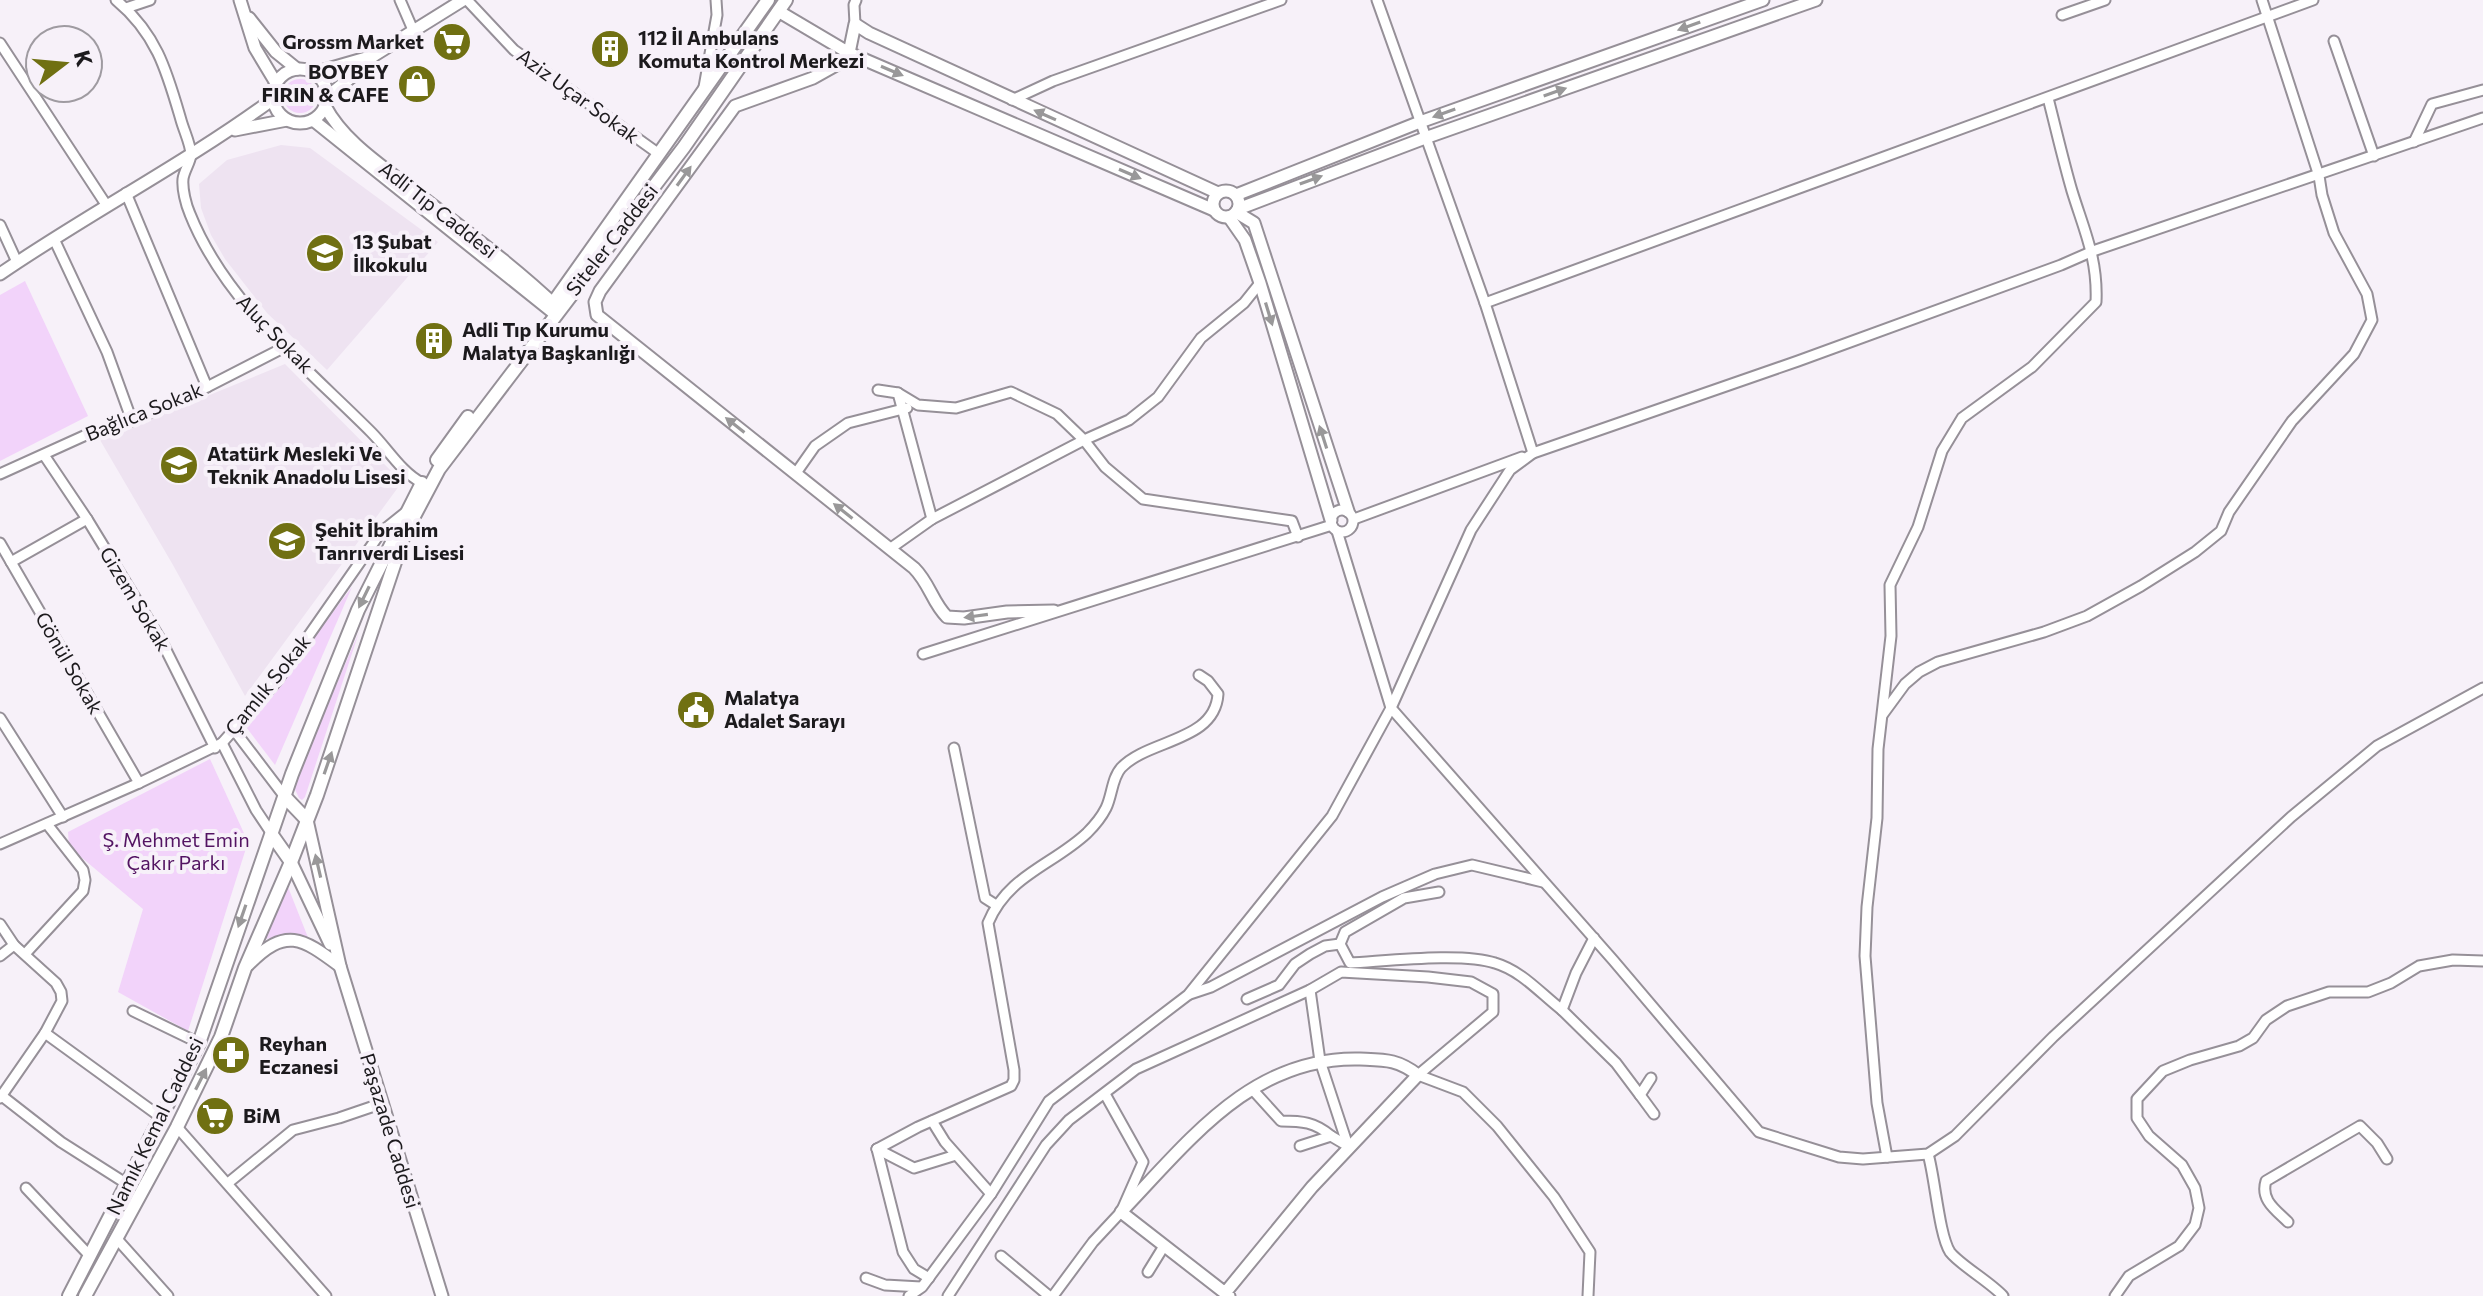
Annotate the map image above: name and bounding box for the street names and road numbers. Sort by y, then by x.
street label: Aziz Uçar Sokak [513,43,645,148]
street label: Adli Tıp Caddesi [375,156,502,263]
street label: Siteler Caddesi [560,179,662,300]
street label: Aluç Sokak [232,289,319,378]
street label: Bağlıca Sokak [81,377,206,446]
street label: Gizem Sokak [95,542,176,655]
street label: Gönül Sokak [31,607,109,718]
street label: Çamlık Sokak [219,629,315,739]
street label: Namık Kemal Caddesi [101,1033,208,1218]
street label: Paşazade Caddesi [356,1050,426,1211]

